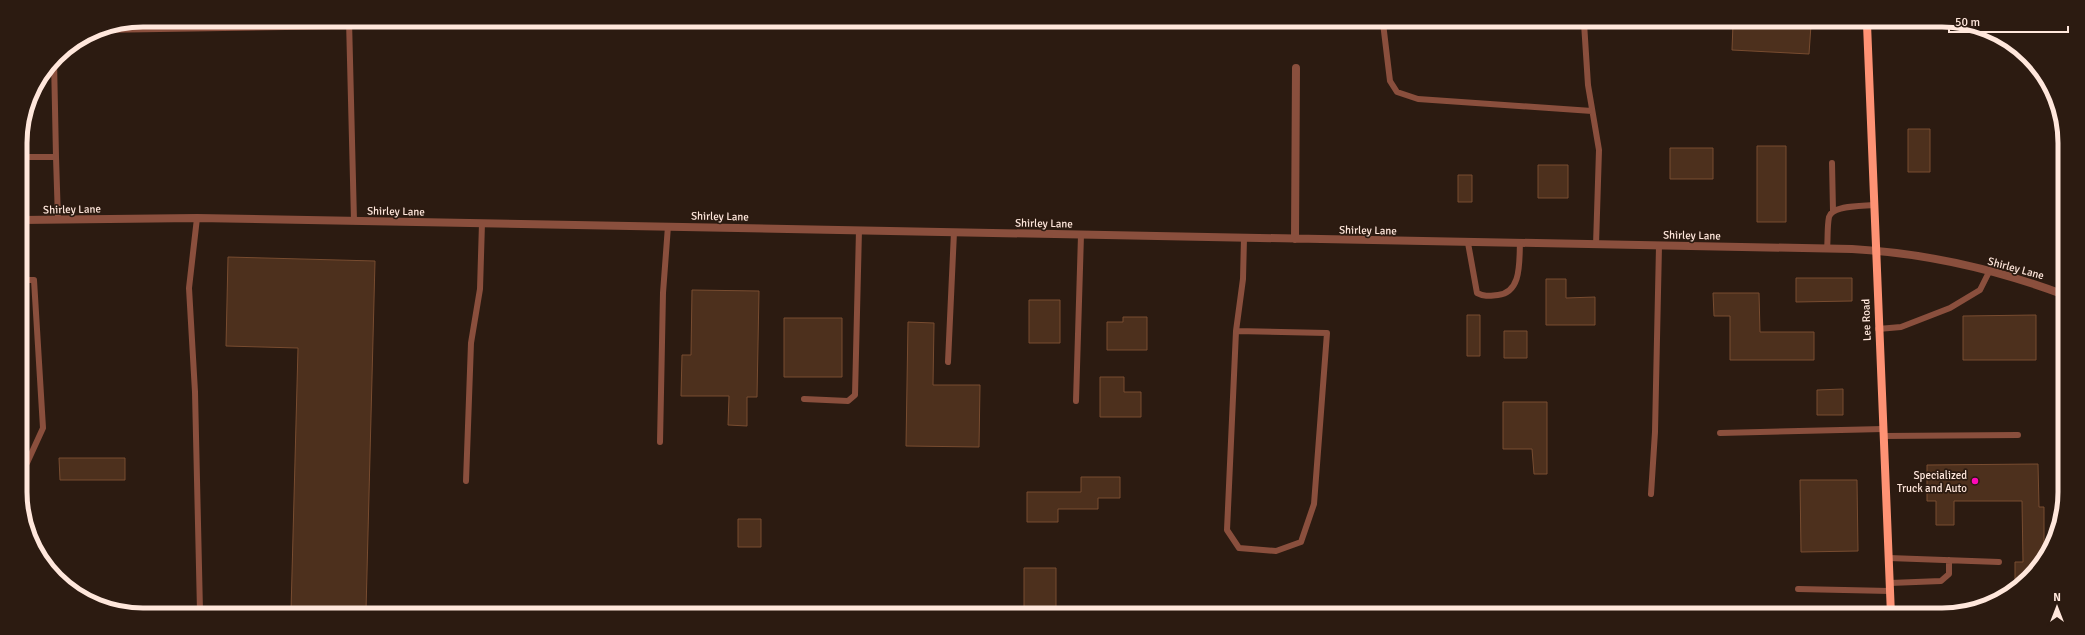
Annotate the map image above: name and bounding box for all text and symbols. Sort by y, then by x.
scale bar [1949,8,2068,34]
text: 50 m [1955,15,1980,30]
street label: Shirley Lane [43,202,101,217]
street label: Shirley Lane [367,204,425,219]
street label: Shirley Lane [691,209,749,224]
street label: Shirley Lane [1015,216,1073,231]
street label: Shirley Lane [1339,223,1397,238]
street label: Shirley Lane [1663,228,1721,243]
street label: Shirley Lane [1986,255,2046,282]
street label: Lee Road [1859,298,1874,341]
place label: Specialized Truck and Auto [1897,469,1967,495]
marker: Specialized Truck and Auto [1970,476,1980,486]
north arrow [2037,587,2077,627]
text: N [2053,591,2061,604]

